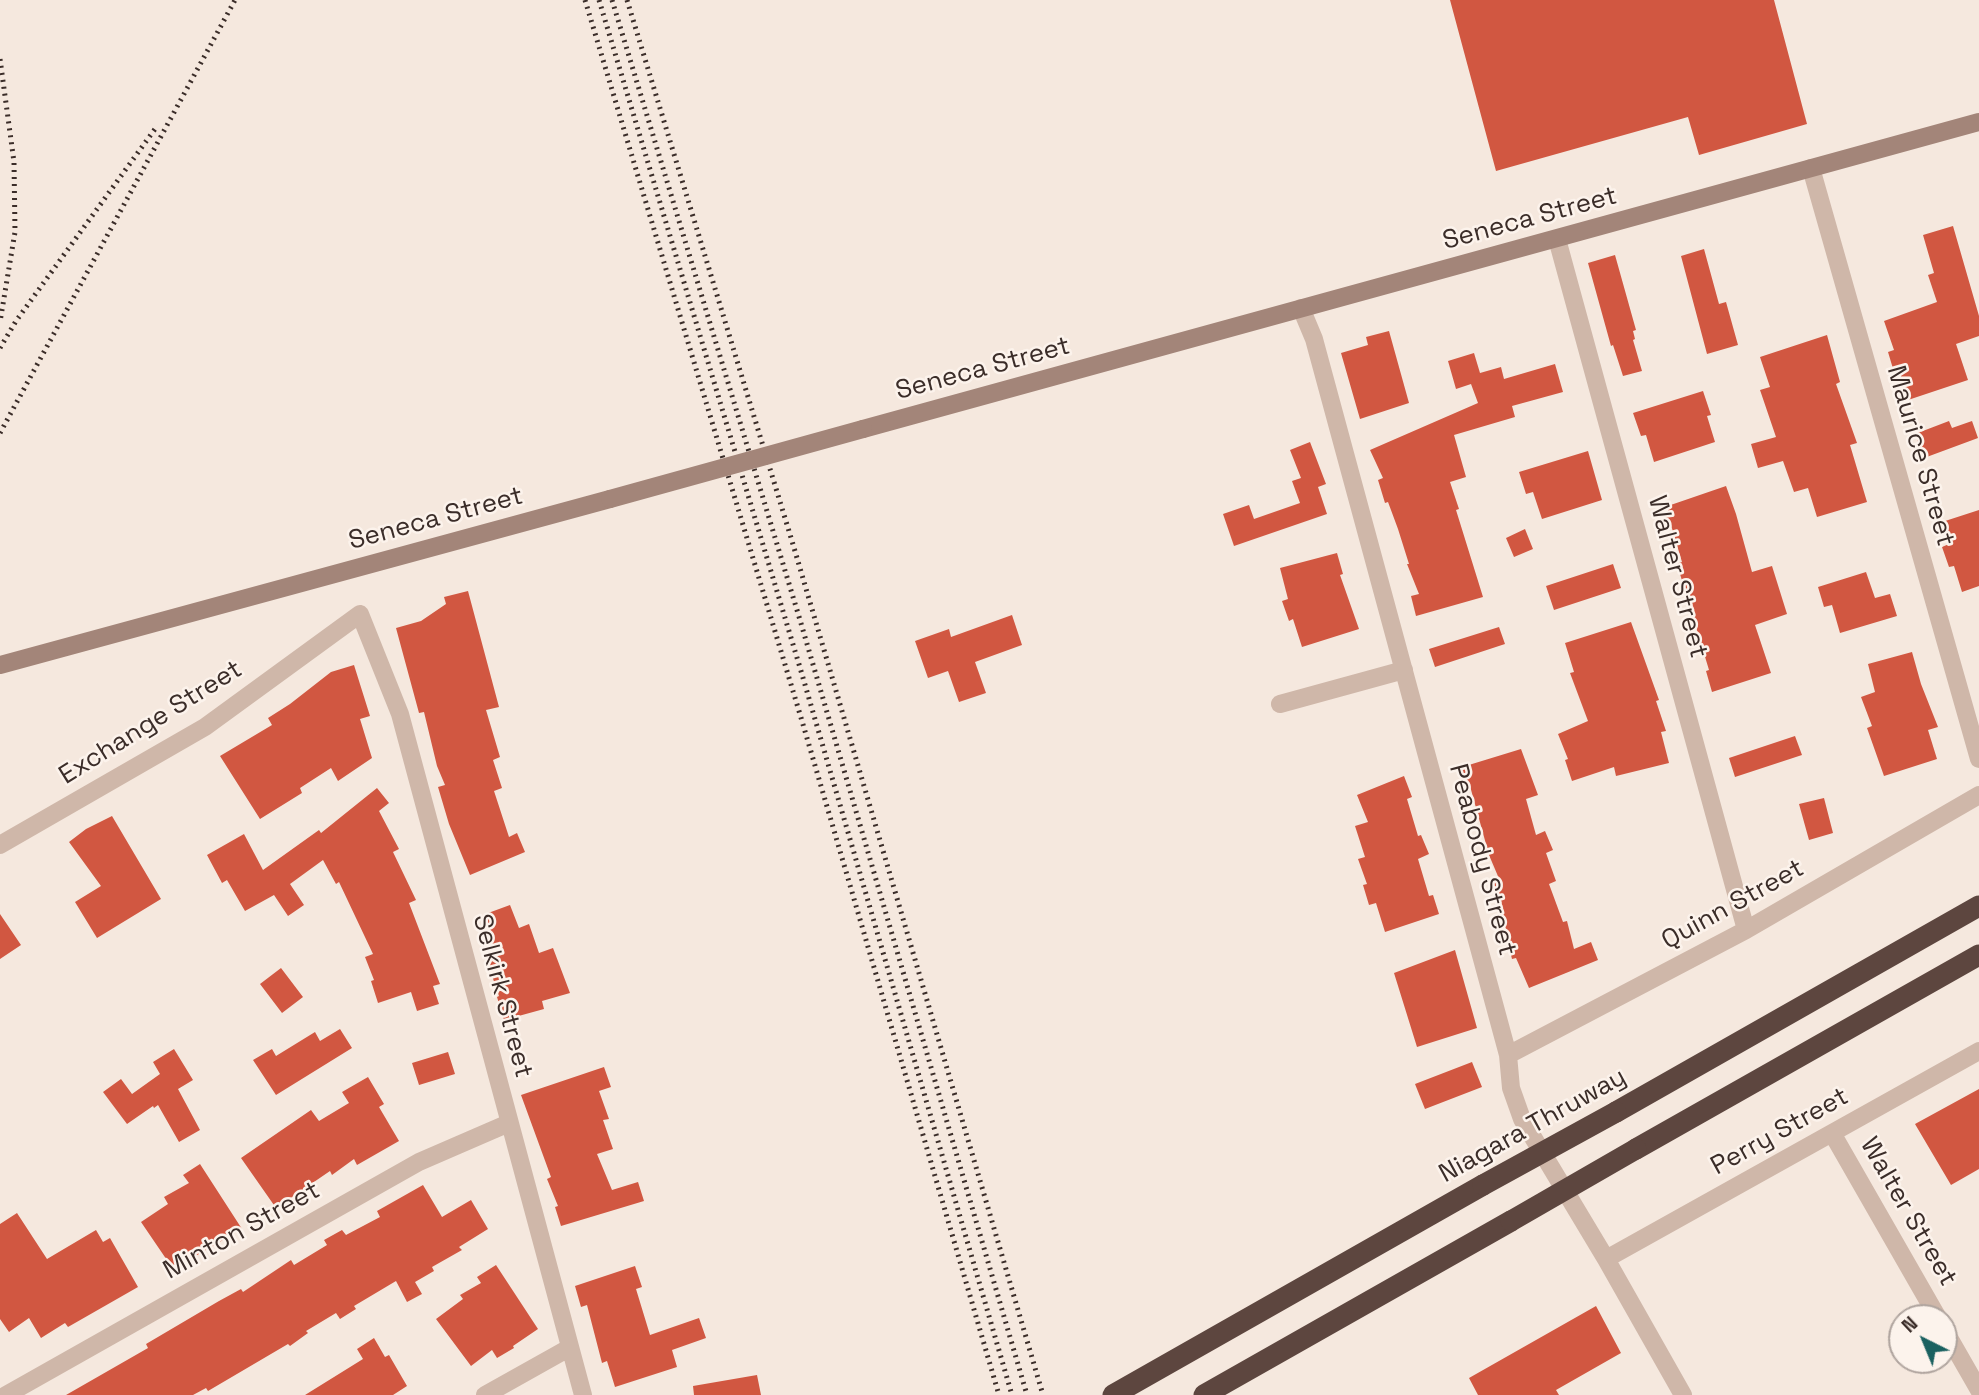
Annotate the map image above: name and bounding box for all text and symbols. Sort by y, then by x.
street label: Seneca Street [1439,181,1621,257]
street label: Seneca Street [892,331,1074,407]
street label: Maurice Street [1879,362,1961,550]
street label: Seneca Street [345,481,527,557]
street label: Walter Street [1640,492,1714,662]
street label: Exchange Street [54,654,248,792]
street label: Peabody Street [1441,761,1523,959]
street label: Quinn Street [1656,853,1810,957]
street label: Selkirk Street [465,911,539,1081]
street label: Niagara Thruway [1434,1062,1632,1190]
street label: Perry Street [1706,1081,1854,1183]
street label: Walter Street [1853,1132,1963,1292]
street label: Minton Street [158,1175,326,1287]
north arrow [1888,1304,1958,1374]
text: N [1897,1311,1923,1338]

